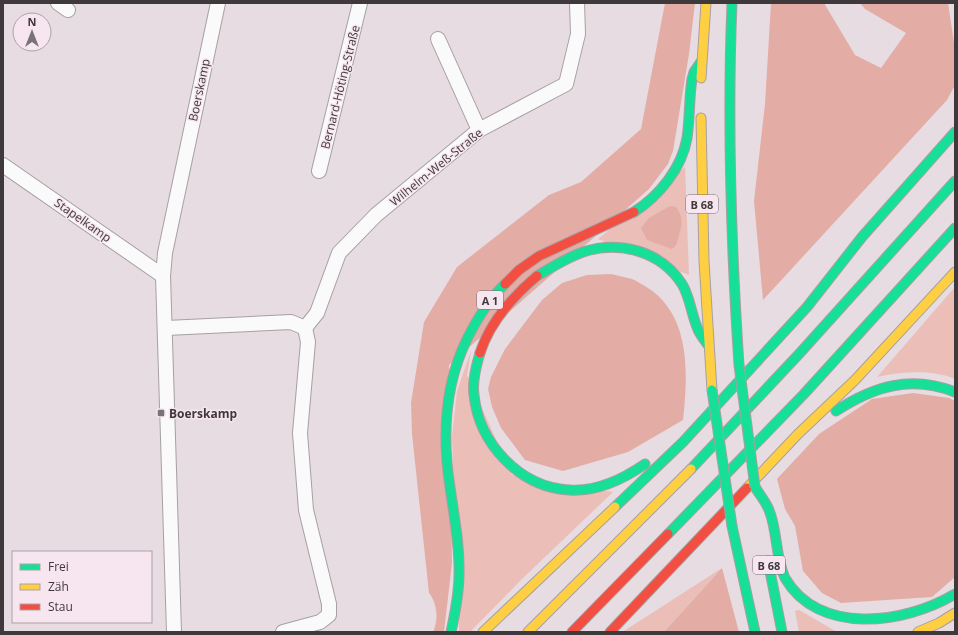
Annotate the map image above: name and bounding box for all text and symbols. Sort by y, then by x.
north arrow [12,12,52,52]
text: N [28,14,36,29]
street label: Bernard-Höting-Straße [316,23,364,151]
street label: Boerskamp [184,57,214,123]
street label: Wilhelm-Weß-Straße [386,124,486,210]
street label: Stapelkamp [51,194,115,246]
road number: B 68 [686,195,718,213]
road number: A 1 [477,291,503,309]
place label: Boerskamp [169,405,237,422]
marker: Boerskamp [156,408,166,418]
legend [12,551,152,623]
road number: B 68 [753,556,785,574]
text: Frei [48,558,69,575]
text: Zäh [48,578,69,595]
text: Stau [48,598,73,615]

